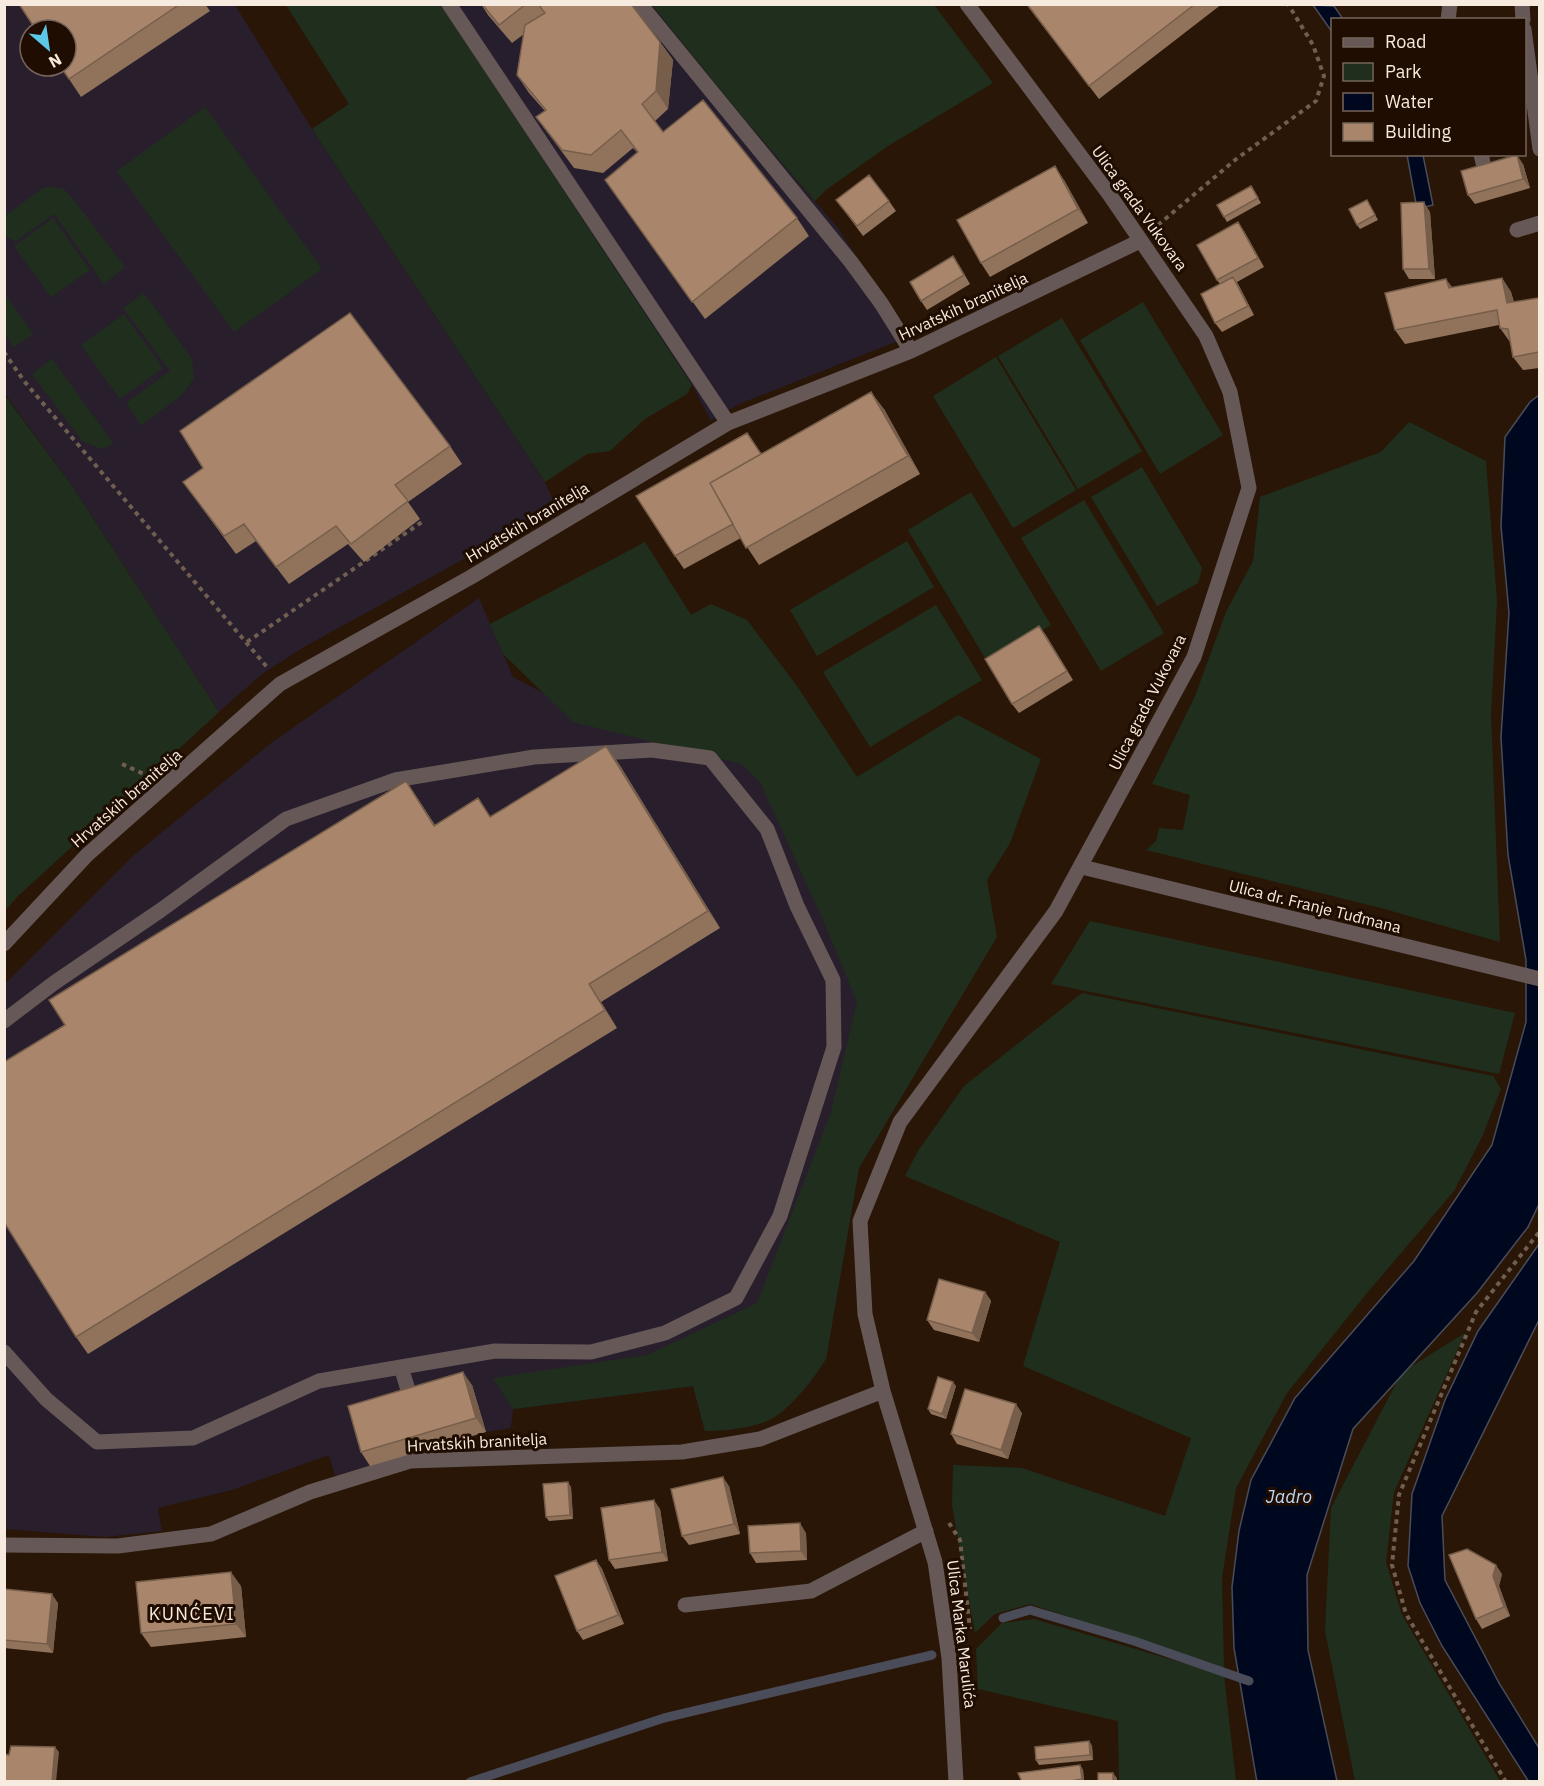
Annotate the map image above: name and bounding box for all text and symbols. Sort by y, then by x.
north arrow [18,18,78,78]
legend [1331,18,1526,156]
text: Road [1385,30,1426,53]
text: N [45,50,65,73]
text: Park [1385,60,1422,83]
text: Water [1385,90,1434,113]
text: Building [1385,120,1452,143]
street label: Ulica grada Vukovara [1088,141,1192,275]
street label: Hrvatskih branitelja [895,267,1031,345]
street label: Hrvatskih branitelja [462,477,593,567]
street label: Ulica grada Vukovara [1104,630,1190,773]
street label: Hrvatskih branitelja [67,744,186,852]
street label: Ulica dr. Franje Tuđmana [1227,875,1404,937]
street label: Hrvatskih branitelja [406,1428,548,1456]
water label: Jadro [1266,1485,1312,1508]
street label: Ulica Marka Marulića [943,1559,981,1710]
district label: KUNĆEVI [149,1602,235,1625]

